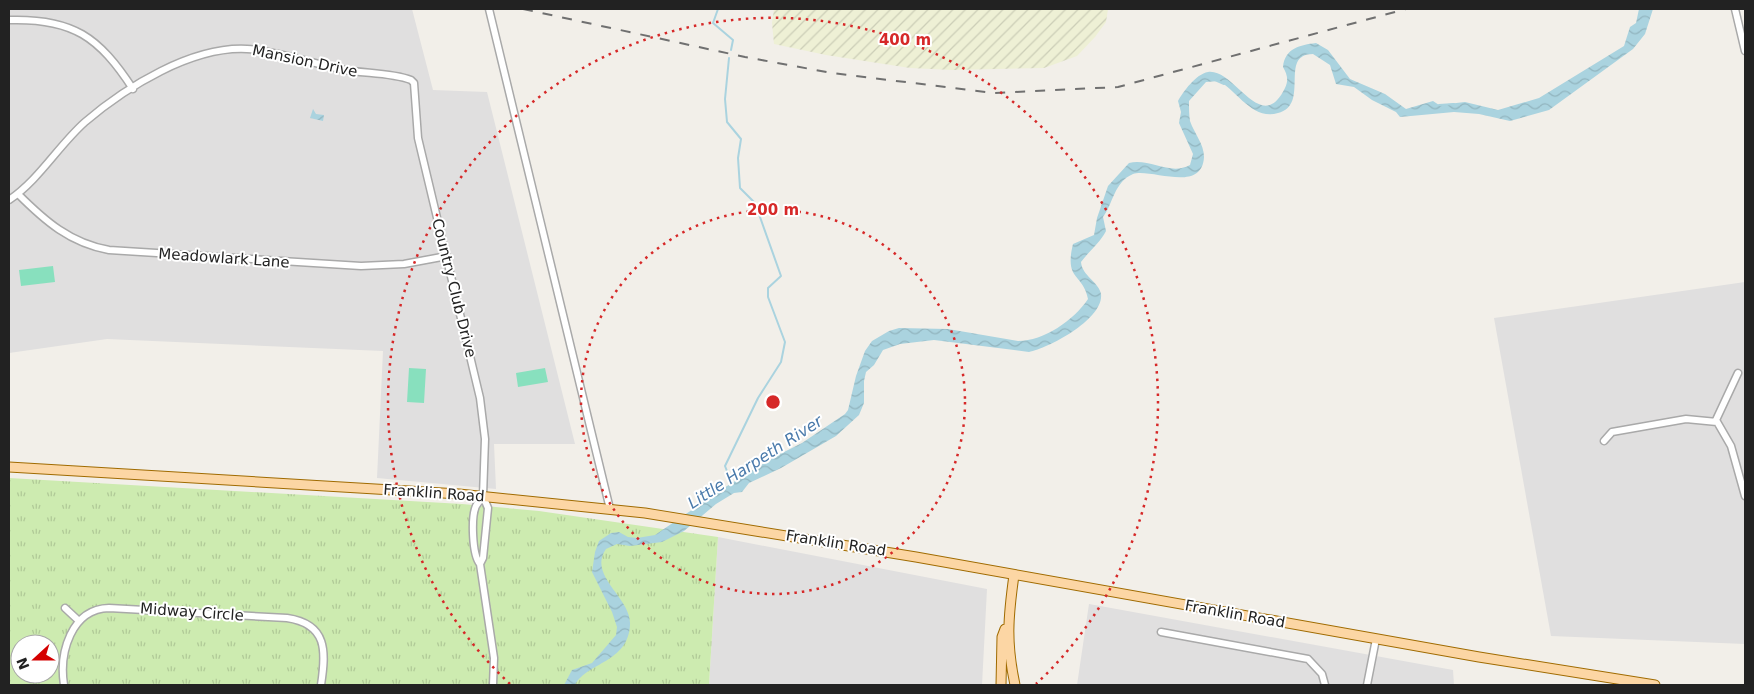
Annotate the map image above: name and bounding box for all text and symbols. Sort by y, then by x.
text: 400 m [879,31,931,49]
street label: Mansion Drive [251,41,359,81]
text: 200 m [747,201,799,219]
street label: Country Club Drive [428,217,480,359]
street label: Meadowlark Lane [158,244,290,272]
centre of rings [764,393,782,411]
water label: Little Harpeth River [684,411,827,513]
street label: Franklin Road [383,480,485,506]
street label: Franklin Road [785,526,887,560]
street label: Franklin Road [1184,596,1286,632]
street label: Midway Circle [140,599,244,625]
north arrow [10,634,60,684]
text: N [13,655,32,672]

